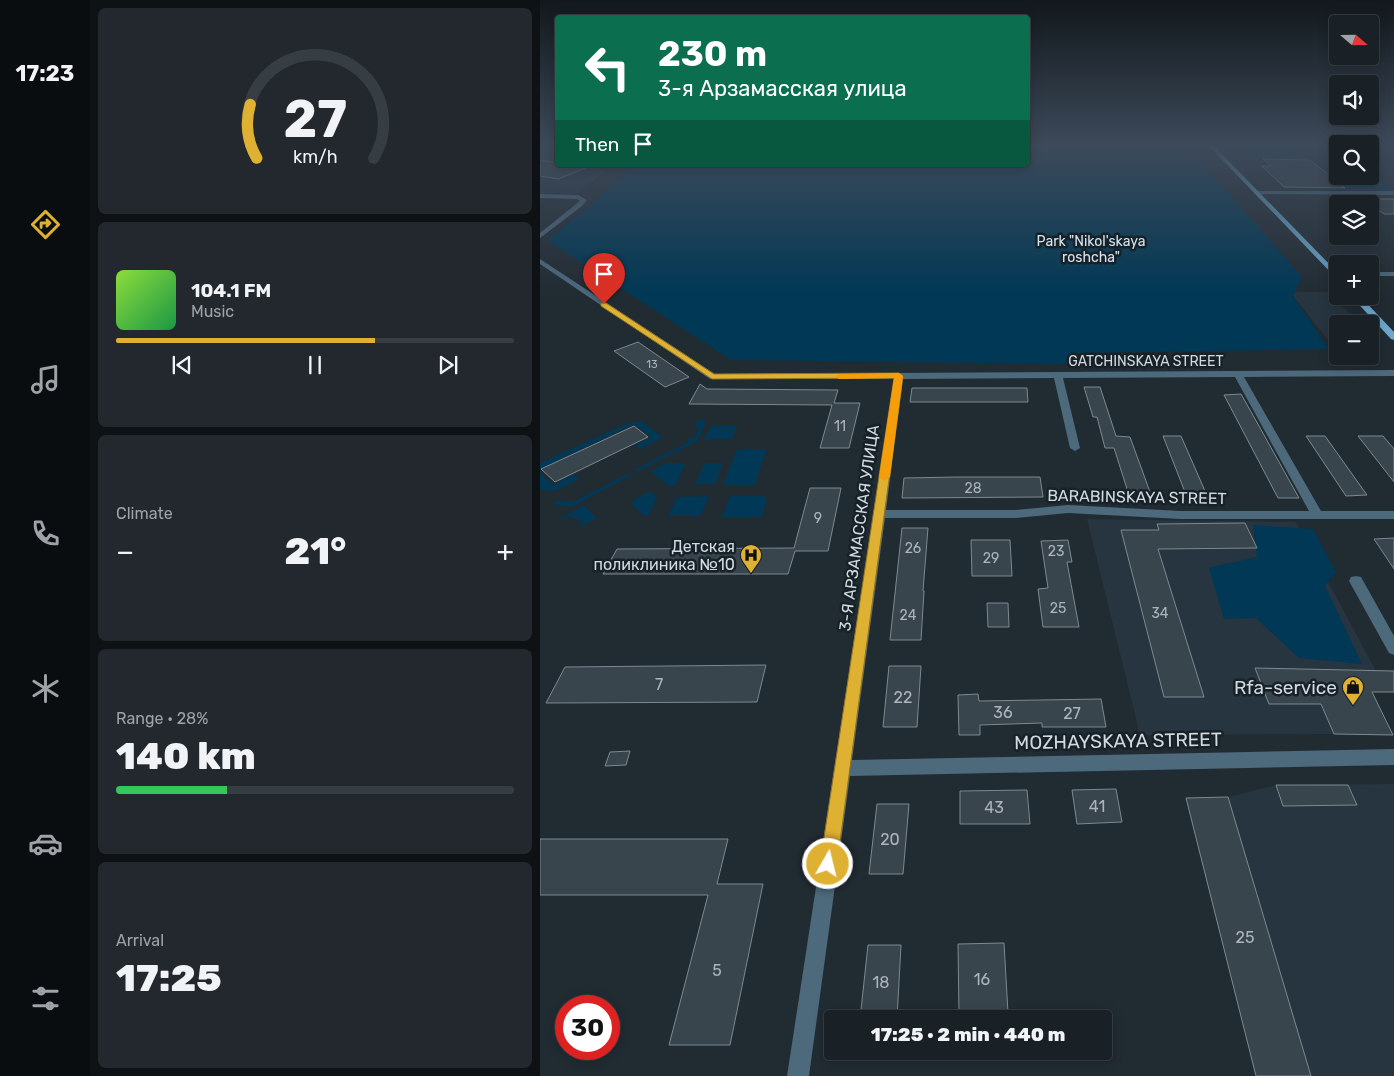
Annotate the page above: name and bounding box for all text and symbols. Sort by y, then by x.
north arrow [1329,15,1379,65]
map controls [1329,15,1379,365]
text: 230 m [658,33,767,75]
icon: left [575,35,640,100]
text: 17:23 [16,60,74,87]
text: 3-я Арзамасская улица [658,75,907,102]
button: sound [1329,75,1379,125]
text: 27 [283,88,347,150]
icon: arrive [629,130,657,158]
text: Then [575,133,619,156]
button: search [1329,135,1379,185]
text: km/h [293,146,337,167]
button: layers [1329,195,1379,245]
icon: directions [28,207,63,242]
park label: Park "Nikol'skaya roshcha" [1037,233,1145,266]
pin [583,253,625,304]
button: + [1329,255,1379,305]
icon: arrive [590,260,618,288]
text: 104.1 FM [191,279,271,302]
text: Music [191,302,234,321]
button: − [1329,315,1379,365]
icon: previous [168,351,196,379]
icon: pause [301,351,329,379]
icon: next [434,351,462,379]
street label: GATCHINSKAYA STREET [1068,353,1224,370]
house number: 13 [646,358,658,371]
icon: music [28,362,63,397]
house number: 11 [834,418,846,435]
street label: 3-Я АРЗАМАССКАЯ УЛИЦА [835,423,883,632]
house number: 28 [964,480,982,497]
street label: BARABINSKAYA STREET [1047,486,1227,508]
text: Climate [116,504,173,523]
house number: 9 [814,510,822,527]
icon: phone [28,516,63,551]
text: 21° [285,528,346,574]
text: − [116,535,134,568]
text: + [497,535,514,568]
place label: Детская поликлиника №10 [594,537,735,574]
house number: 26 [905,540,921,557]
hospital icon: Детская поликлиника №10 [739,543,763,574]
house number: 23 [1048,543,1064,560]
house number: 29 [983,550,999,567]
house number: 25 [1050,600,1066,617]
house number: 34 [1151,605,1169,622]
house number: 24 [900,607,917,624]
icon: climate [28,671,63,706]
house number: 7 [655,675,663,694]
shop icon: Rfa-service [1341,675,1365,706]
place label: Rfa-service [1234,676,1337,699]
house number: 22 [894,688,912,707]
house number: 36 [993,703,1013,722]
house number: 27 [1063,704,1081,723]
text: Range · 28% [116,709,208,728]
street label: MOZHAYSKAYA STREET [1014,728,1222,754]
text: 140 km [116,733,256,779]
house number: 41 [1089,797,1105,816]
house number: 43 [984,798,1004,817]
icon: car [28,826,63,861]
house number: 20 [880,830,900,849]
position arrow [801,837,853,889]
house number: 25 [1236,928,1254,947]
text: Arrival [116,931,164,950]
text: 17:25 [116,955,222,1001]
house number: 5 [712,961,722,980]
house number: 16 [974,970,991,989]
house number: 18 [872,973,890,992]
icon: filters [28,981,63,1016]
speed limit sign: 30 [555,995,620,1060]
text: 17:25 · 2 min · 440 m [871,1023,1065,1046]

